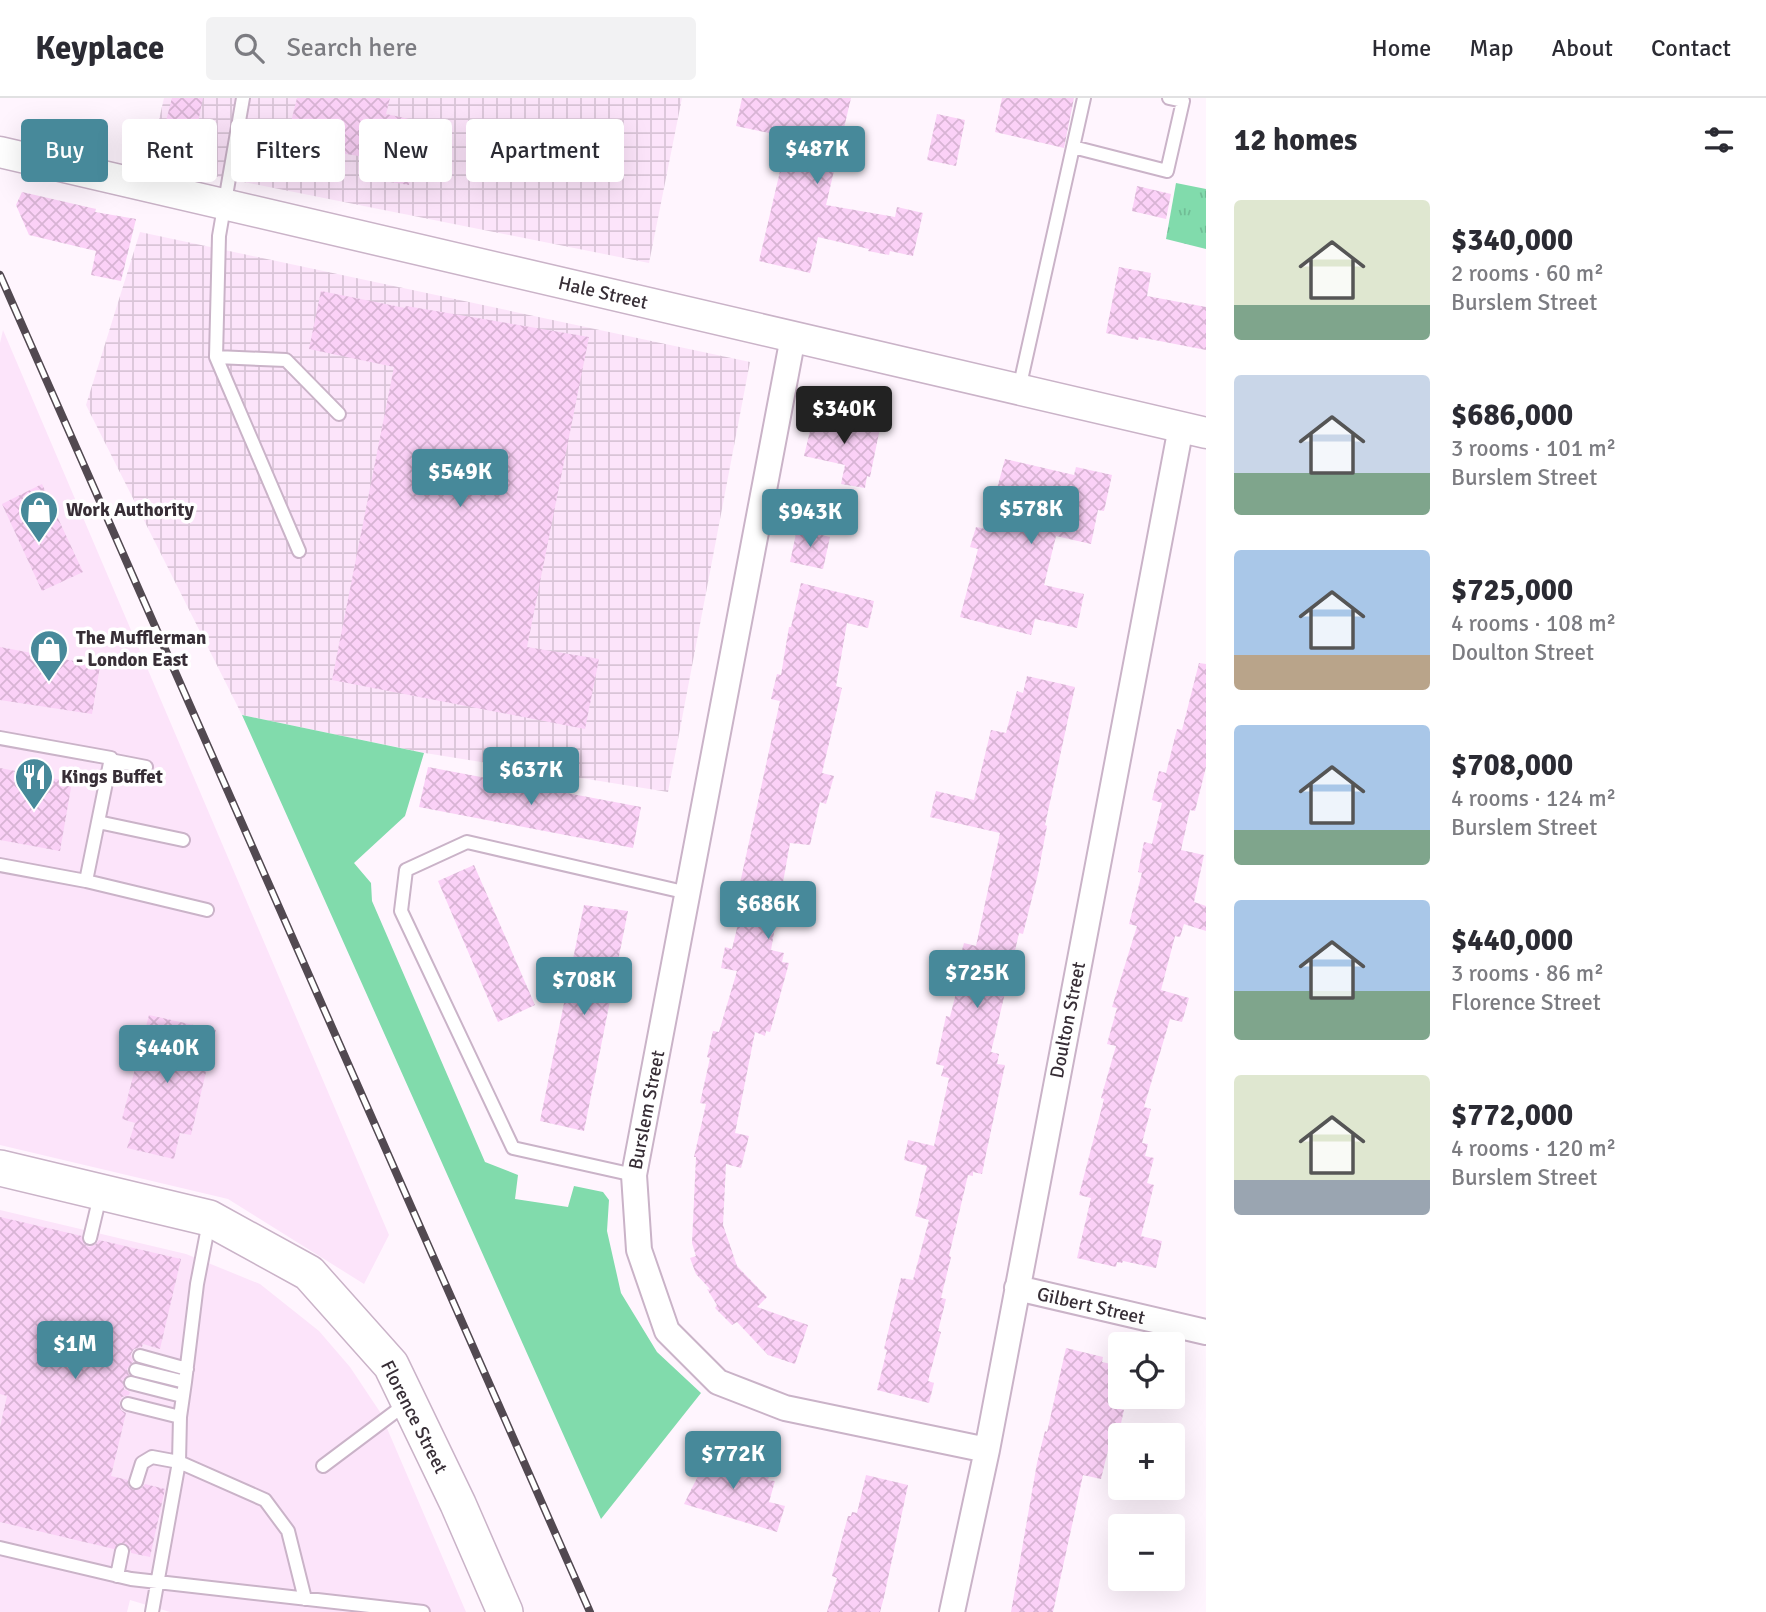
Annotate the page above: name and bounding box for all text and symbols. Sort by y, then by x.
search box [206,17,696,80]
text: Keyplace [35,28,164,69]
icon: search [230,29,268,67]
text: Search here [286,32,418,64]
text: Home [1371,33,1431,63]
text: Map [1469,33,1514,63]
text: About [1552,33,1613,63]
text: Contact [1651,33,1731,63]
chip: Buy [21,119,108,182]
chip: Rent [122,119,217,182]
chip: Filters [231,119,345,182]
chip: New [359,119,452,182]
chip: Apartment [466,119,624,182]
icon: filters [1700,121,1738,159]
text: 12 homes [1234,122,1357,159]
pin: $487K [768,126,866,186]
text: $487K [785,134,849,163]
text: $340,000 [1451,222,1573,259]
icon: home [1290,228,1374,312]
text: 2 rooms · 60 m² [1451,259,1604,288]
street label: Hale Street [556,271,650,315]
text: Burslem Street [1451,288,1597,317]
pin: $340K [795,386,893,446]
text: $340K [812,394,876,423]
text: $686,000 [1451,397,1573,434]
icon: home [1290,403,1374,487]
text: 3 rooms · 101 m² [1451,434,1616,463]
pin: $549K [411,450,509,509]
text: $549K [428,457,492,486]
text: Burslem Street [1451,463,1597,492]
pin: $578K [982,486,1080,546]
shop icon: Work Authority [18,489,60,544]
pin: $943K [761,490,859,549]
text: $578K [999,494,1063,523]
text: $943K [778,497,842,526]
place label: Work Authority [66,498,194,522]
text: $725,000 [1451,572,1573,609]
icon: home [1290,578,1374,662]
text: 4 rooms · 108 m² [1451,609,1616,638]
place label: The Mufflerman - London East [76,626,206,672]
shop icon: The Mufflerman - London East [28,628,70,683]
text: Doulton Street [1451,638,1594,667]
text: $708,000 [1451,747,1573,784]
pin: $637K [482,748,580,807]
icon: home [1290,753,1374,837]
text: $637K [499,755,563,784]
restaurant icon: Kings Buffet [13,756,55,811]
place label: Kings Buffet [61,765,163,789]
text: 4 rooms · 124 m² [1451,784,1616,813]
text: Burslem Street [1451,813,1597,842]
pin: $686K [719,882,817,941]
text: $686K [736,889,800,918]
text: $440,000 [1451,922,1573,959]
icon: home [1290,928,1374,1012]
pin: $725K [928,950,1026,1010]
pin: $708K [535,958,633,1017]
text: $725K [945,958,1009,987]
street label: Doulton Street [1045,959,1091,1080]
text: 3 rooms · 86 m² [1451,959,1604,988]
text: $708K [552,965,616,994]
text: Florence Street [1451,988,1601,1017]
pin: $440K [118,1026,216,1085]
text: $440K [135,1033,199,1062]
street label: Burslem Street [624,1048,670,1172]
text: $772,000 [1451,1097,1573,1134]
icon: home [1290,1103,1374,1187]
text: 4 rooms · 120 m² [1451,1134,1616,1163]
text: Burslem Street [1451,1163,1597,1192]
street label: Gilbert Street [1035,1282,1148,1330]
pin: $1M [41,1322,109,1381]
text: $1M [53,1329,97,1358]
map controls [1108,1332,1185,1591]
button: locate [1108,1332,1185,1409]
street label: Florence Street [375,1356,453,1478]
button: + [1108,1423,1185,1500]
pin: $772K [684,1432,782,1491]
text: $772K [701,1439,765,1468]
button: − [1108,1514,1185,1591]

